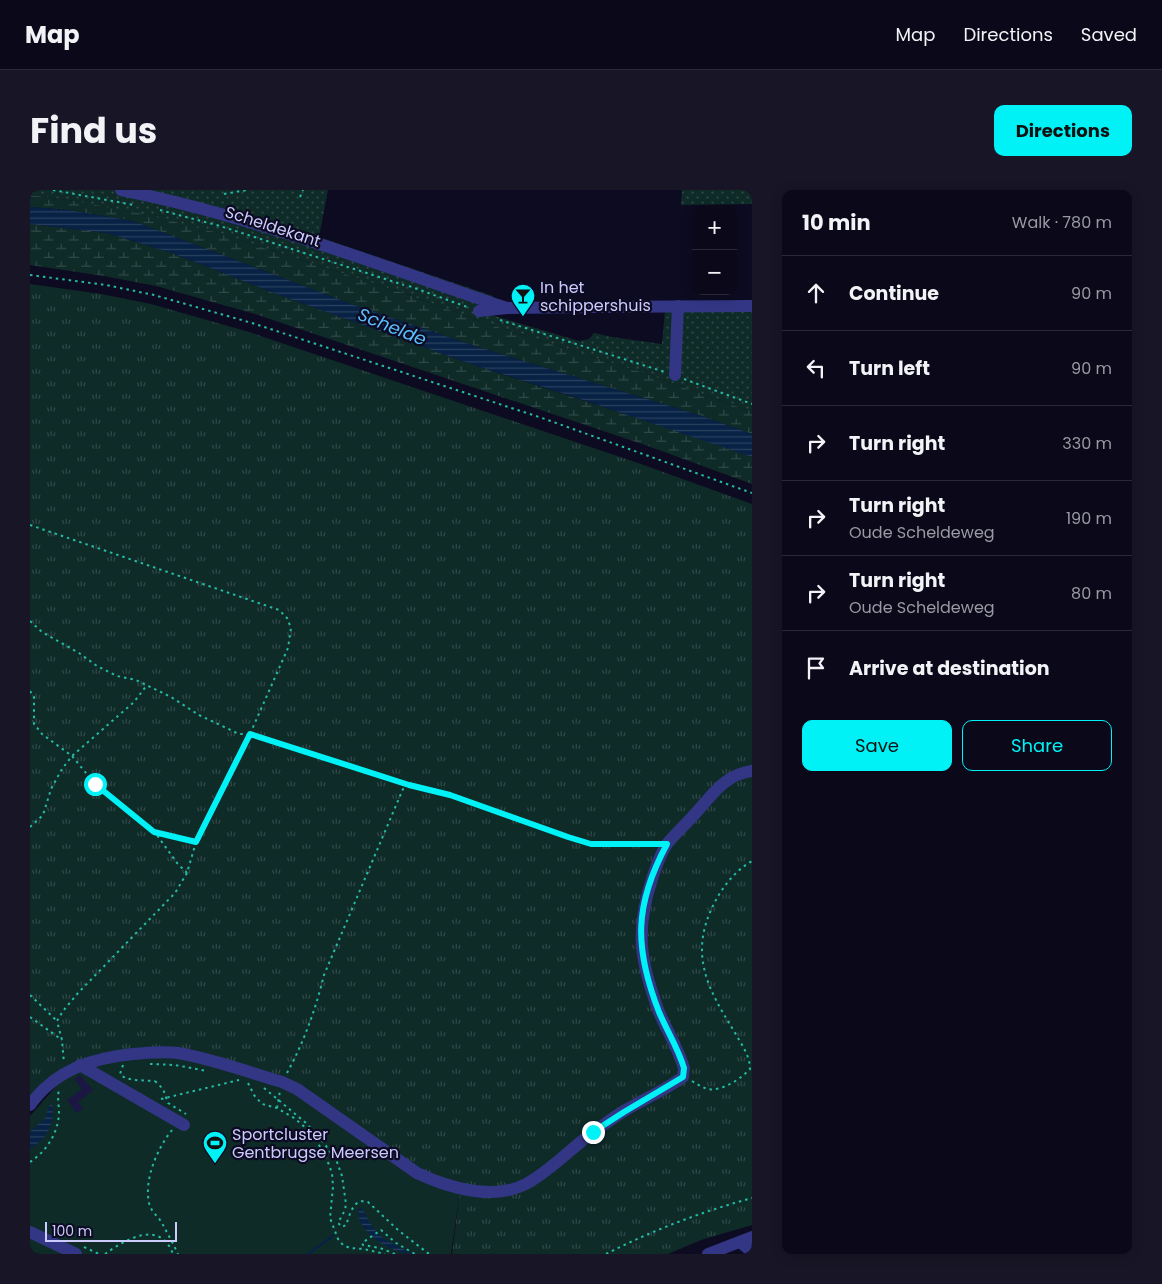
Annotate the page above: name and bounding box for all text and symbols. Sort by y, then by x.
text: Map [25,18,80,51]
text: Map [896,22,935,47]
text: Directions [963,22,1053,47]
text: Saved [1081,22,1137,47]
button: Directions [994,105,1132,156]
text: Find us [30,106,157,155]
street label: Scheldekant [222,200,324,253]
map controls [692,205,737,295]
button: + [692,205,737,250]
text: 10 min [802,208,871,237]
text: Walk · 780 m [1012,211,1112,234]
button: − [692,250,737,295]
place label: In het schippershuis [540,276,651,317]
icon: ahead [802,279,830,307]
text: Continue [849,280,939,307]
text: 90 m [1071,282,1112,305]
bar icon: In het schippershuis [510,283,536,317]
water label: Schelde [354,301,430,352]
icon: left [802,354,830,382]
text: Turn left [849,355,930,382]
text: 90 m [1071,357,1112,380]
icon: right [802,429,830,457]
text: Turn right [849,430,945,457]
text: 330 m [1062,432,1112,455]
text: Turn right [849,492,945,519]
icon: right [802,504,830,532]
text: 190 m [1066,507,1112,530]
text: Oude Scheldeweg [849,521,995,544]
text: Turn right [849,567,945,594]
icon: right [802,579,830,607]
text: 80 m [1071,582,1112,605]
text: Oude Scheldeweg [849,596,995,619]
icon: arrive [802,654,830,682]
text: Arrive at destination [849,655,1050,682]
button: Save [802,720,952,771]
button: Share [962,720,1112,771]
route start [84,773,107,796]
route end [582,1121,605,1144]
place label: Sportcluster Gentbrugse Meersen [232,1123,399,1164]
sports icon: Sportcluster Gentbrugse Meersen [202,1130,228,1164]
scale bar [45,1219,178,1242]
text: 100 m [52,1221,92,1241]

